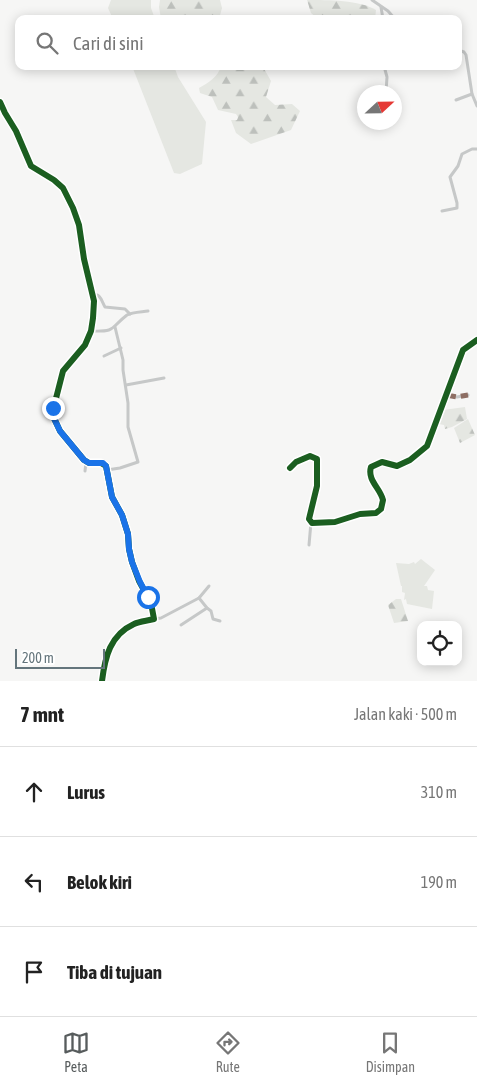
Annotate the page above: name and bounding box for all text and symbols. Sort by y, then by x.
search box [15,15,462,70]
icon: search [33,29,61,57]
text: Cari di sini [73,32,144,54]
north arrow [357,85,402,130]
route end [42,397,65,420]
route start [137,586,160,609]
map controls [417,621,462,666]
button: locate [417,621,462,666]
scale bar [15,646,105,669]
text: 200 m [22,650,54,666]
text: 7 mnt [20,702,64,726]
text: Jalan kaki · 500 m [354,705,457,723]
icon: ahead [20,778,48,806]
text: Lurus [67,781,105,803]
text: 310 m [421,783,457,801]
icon: left [20,868,48,896]
text: Belok kiri [67,871,132,893]
text: 190 m [421,873,457,891]
icon: arrive [20,958,48,986]
text: Tiba di tujuan [67,961,162,983]
tab: Peta [62,1029,90,1075]
tab: Rute [214,1029,242,1075]
tab: Disimpan [366,1029,415,1075]

